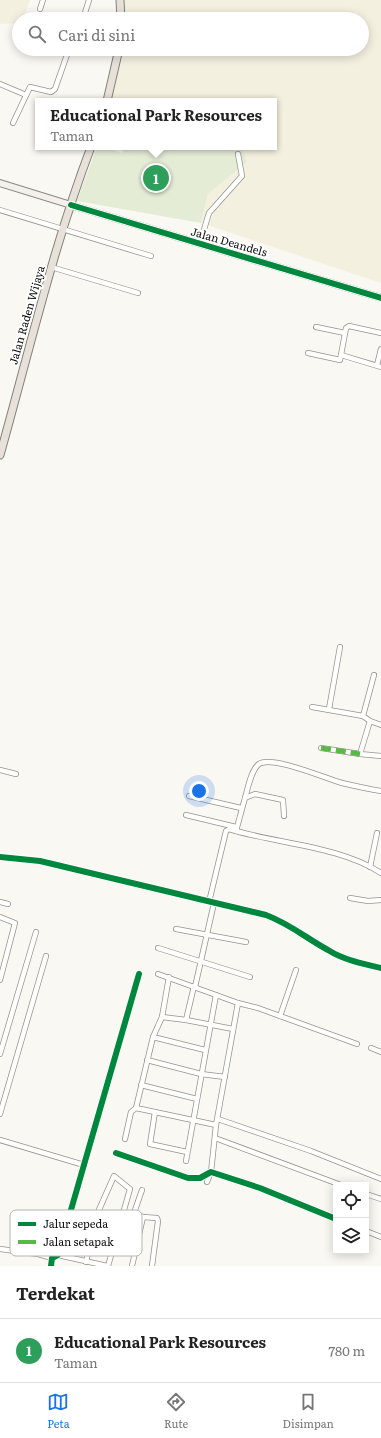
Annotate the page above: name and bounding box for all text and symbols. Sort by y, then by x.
search box [12,12,369,56]
icon: search [26,23,48,45]
text: Cari di sini [58,23,135,46]
popup [35,98,277,150]
text: Educational Park Resources [50,103,262,126]
text: Taman [50,126,94,145]
pin: 1 [143,163,169,193]
street label: Jalan Deandels [189,223,269,260]
street label: Jalan Raden Wijaya [4,263,48,366]
your location [189,781,209,801]
map controls [333,1182,369,1254]
button: locate [333,1182,369,1218]
legend [10,1210,142,1256]
text: Jalur sepeda [43,1215,108,1231]
button: layers [333,1218,369,1254]
text: Jalan setapak [43,1233,114,1249]
text: Terdekat [16,1280,95,1305]
text: Educational Park Resources [54,1330,266,1353]
text: 1 [26,1341,32,1360]
text: 780 m [329,1341,365,1360]
text: Taman [54,1353,98,1372]
tab: Peta [47,1391,70,1431]
tab: Rute [164,1391,188,1431]
tab: Disimpan [283,1391,334,1431]

